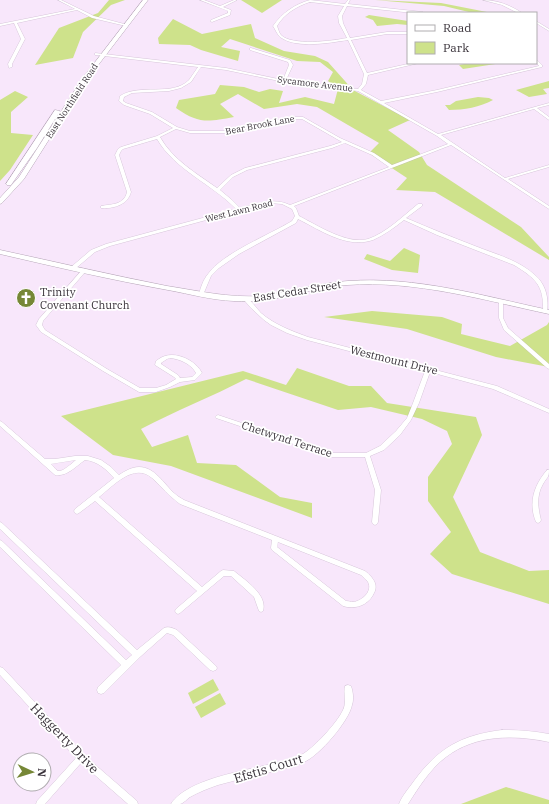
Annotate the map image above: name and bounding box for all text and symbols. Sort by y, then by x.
legend [407,12,537,64]
text: Road [443,20,472,35]
text: Park [443,40,469,55]
street label: East Northfield Road [43,61,100,140]
street label: Sycamore Avenue [277,73,353,94]
street label: Bear Brook Lane [224,112,296,137]
street label: West Lawn Road [204,197,274,224]
street label: East Cedar Street [252,277,342,305]
place label: Trinity Covenant Church [40,285,130,312]
church icon: Trinity Covenant Church [15,287,37,309]
street label: Westmount Drive [349,342,439,378]
street label: Chetwynd Terrace [240,418,334,460]
street label: Haggerty Drive [27,700,103,777]
street label: Efstis Court [232,750,305,787]
north arrow [12,752,52,792]
text: N [35,768,49,778]

